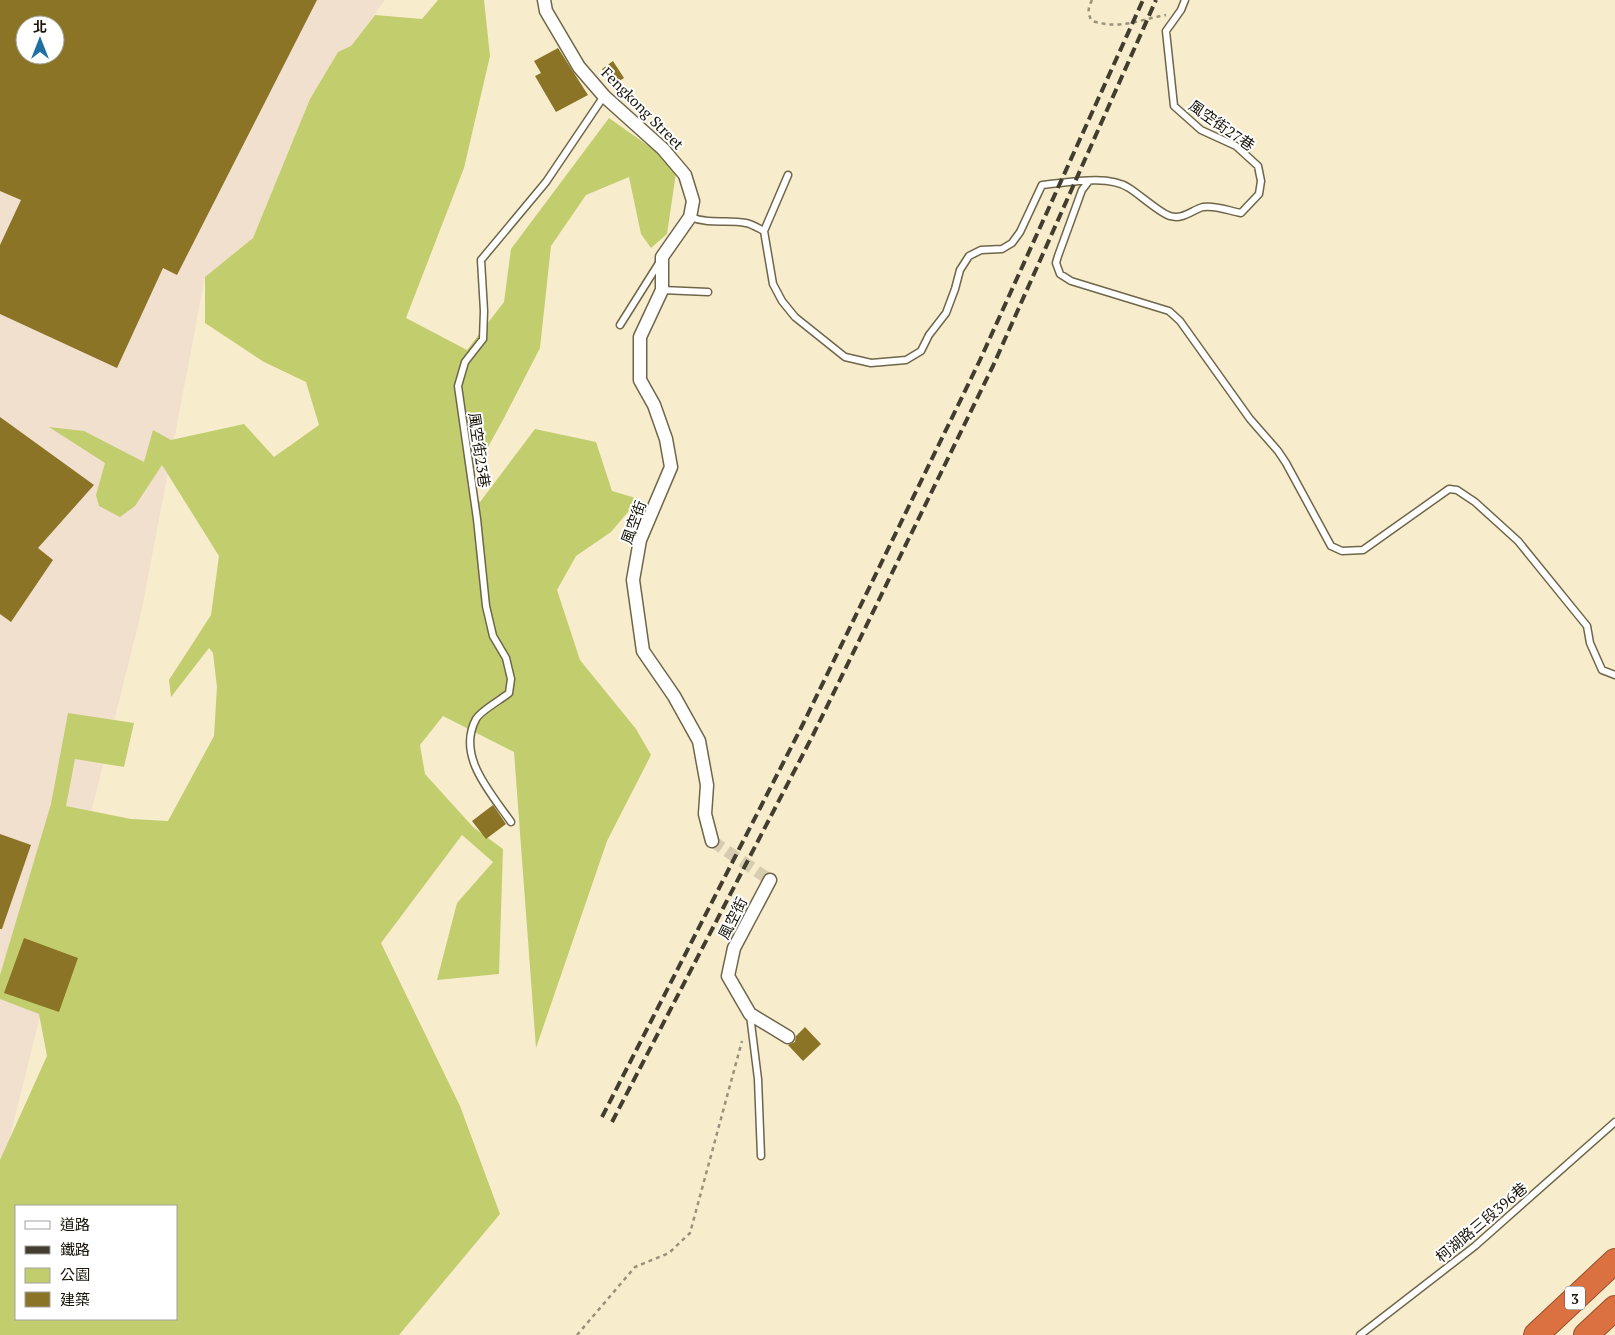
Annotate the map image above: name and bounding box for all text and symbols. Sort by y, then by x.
north arrow [15,15,65,65]
text: 北 [33,17,47,36]
street label: Fengkong Street [597,62,689,154]
street label: 風空街27巷 [1185,95,1259,155]
street label: 風空街23巷 [465,411,495,489]
street label: 風空街 [616,497,650,547]
street label: 風空街 [713,893,751,943]
street label: 柯湖路三段396巷 [1431,1178,1531,1266]
legend [15,1205,178,1320]
text: 道路 [60,1214,90,1234]
text: 鐵路 [60,1239,90,1259]
text: 公園 [60,1264,90,1284]
road number: 3 [1565,1286,1585,1310]
text: 建築 [60,1289,90,1309]

